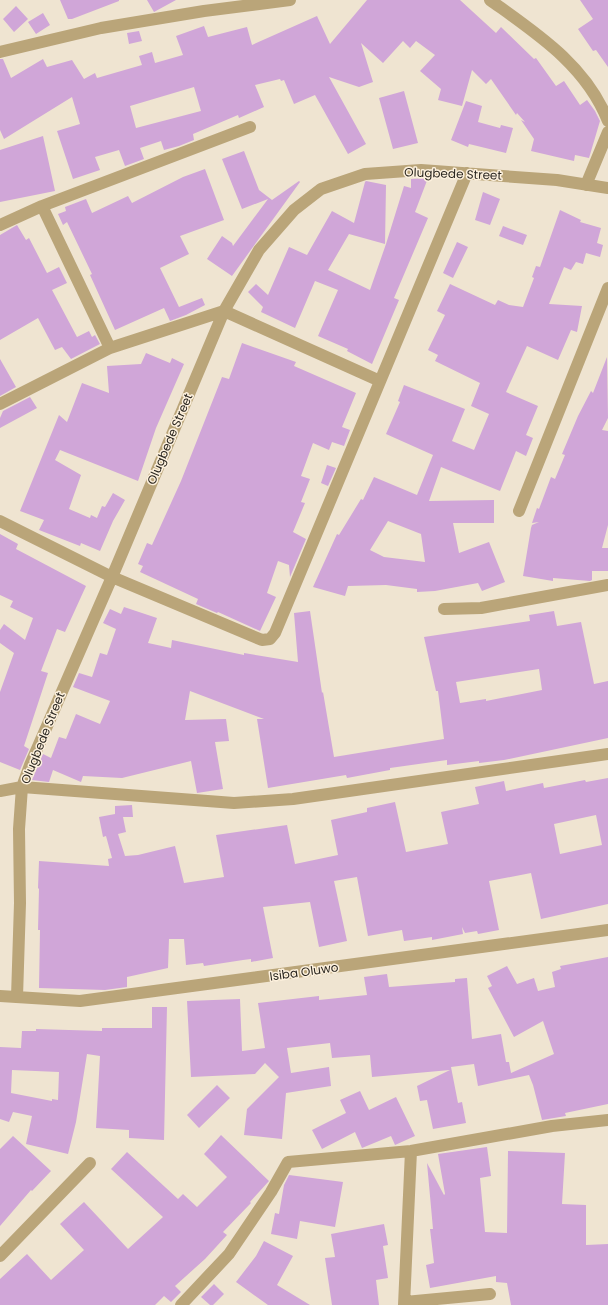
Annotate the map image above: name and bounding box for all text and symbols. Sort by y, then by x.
street label: Olugbede Street [404,163,502,184]
street label: Olugbede Street [143,391,196,487]
street label: Olugbede Street [16,689,69,786]
street label: Isiba Oluwo [268,958,340,985]

